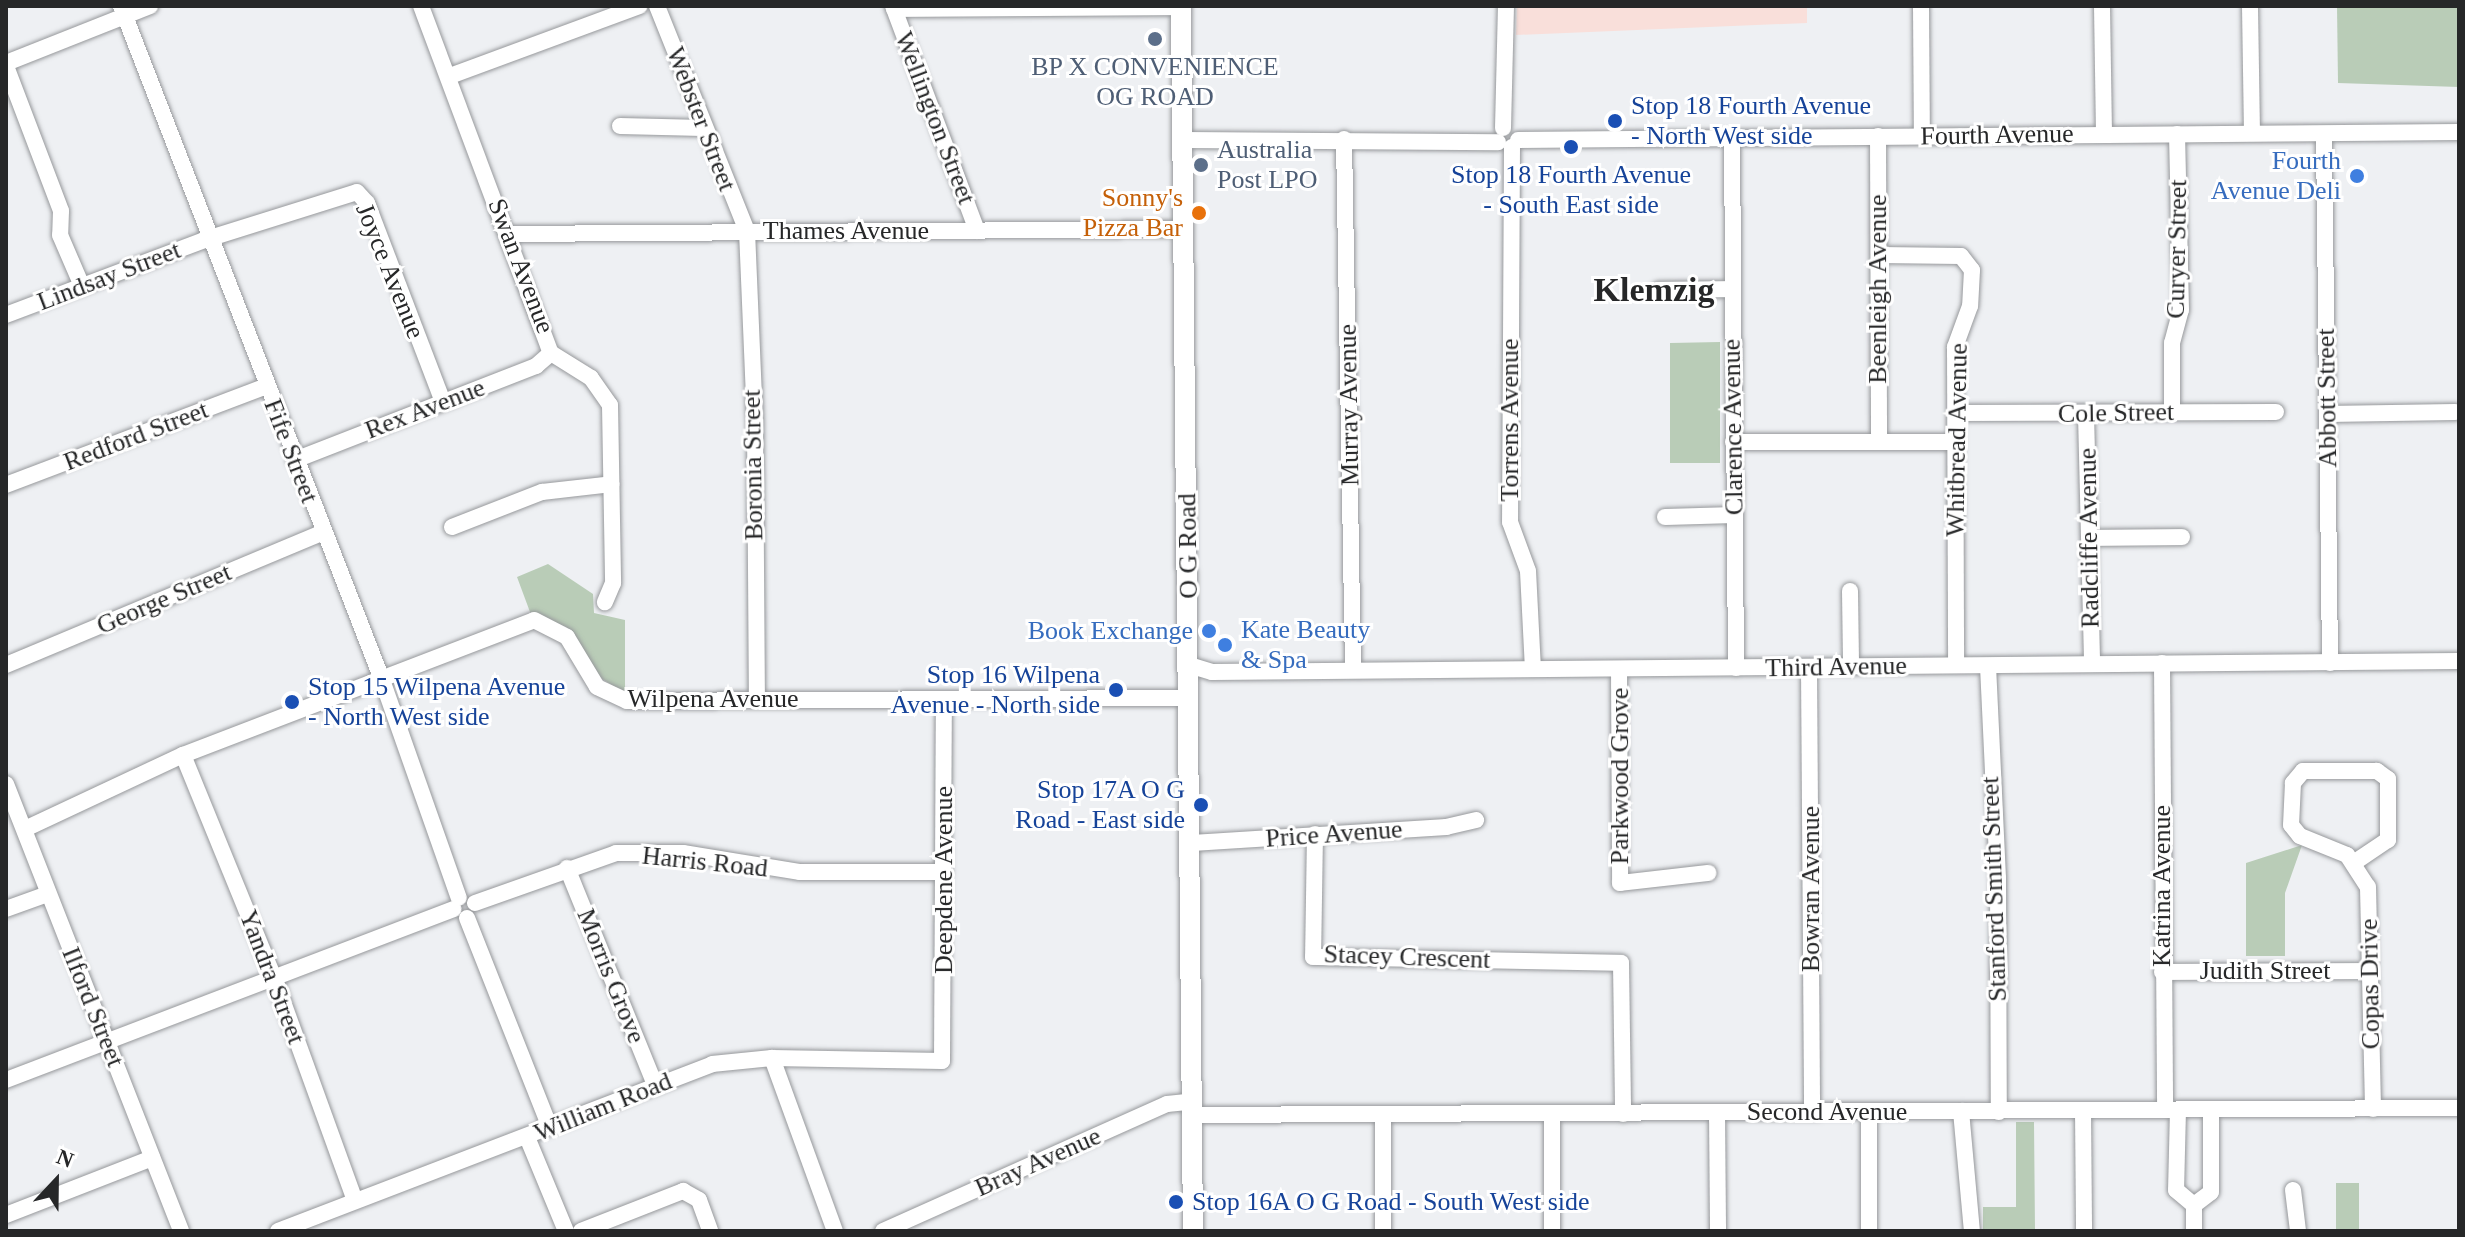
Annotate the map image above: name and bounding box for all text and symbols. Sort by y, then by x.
street label: Wellington Street [888,27,982,209]
marker: BP X CONVENIENCE OG ROAD [1146,30,1164,48]
street label: Webster Street [659,43,743,195]
place label: BP X CONVENIENCE OG ROAD [1031,51,1279,112]
place label: Stop 18 Fourth Avenue - North West side [1631,90,1872,152]
marker: Stop 18 Fourth Avenue - North West side [1606,112,1624,130]
street label: Fourth Avenue [1919,118,2075,152]
place label: Australia Post LPO [1217,134,1317,196]
marker: Stop 18 Fourth Avenue - South East side [1562,138,1580,156]
place label: Fourth Avenue Deli [2211,145,2341,206]
marker: Australia Post LPO [1192,156,1210,174]
place label: Stop 18 Fourth Avenue - South East side [1450,159,1692,220]
marker: Fourth Avenue Deli [2348,167,2366,185]
street label: Curyer Street [2160,179,2194,319]
place label: Sonny's Pizza Bar [1083,182,1183,244]
street label: Swan Avenue [481,194,561,338]
street label: Beenleigh Avenue [1862,194,1894,384]
street label: Joyce Avenue [348,198,432,344]
marker: Sonny's Pizza Bar [1190,204,1208,222]
street label: Thames Avenue [762,215,930,247]
street label: Lindsay Street [33,234,185,318]
district label: Klemzig [1594,270,1714,310]
street label: Murray Avenue [1332,323,1366,487]
street label: Abbott Street [2310,328,2344,468]
street label: Torrens Avenue [1494,338,1526,502]
street label: Clarence Avenue [1716,338,1750,516]
street label: Whitbread Avenue [1940,342,1974,538]
street label: Rex Avenue [360,372,490,446]
street label: Boronia Street [736,389,770,541]
street label: Redford Street [59,394,213,478]
street label: Fife Street [257,395,325,507]
street label: Cole Street [2058,396,2174,430]
street label: Radcliffe Avenue [2072,447,2106,629]
street label: O G Road [1171,493,1205,599]
street label: George Street [92,557,236,641]
place label: Kate Beauty & Spa [1241,614,1370,676]
place label: Book Exchange [1028,615,1193,647]
marker: Book Exchange [1200,622,1218,640]
marker: Kate Beauty & Spa [1216,636,1234,654]
street label: Third Avenue [1764,650,1908,684]
place label: Stop 16 Wilpena Avenue - North side [890,659,1100,720]
place label: Stop 15 Wilpena Avenue - North West side [308,671,567,732]
marker: Stop 16 Wilpena Avenue - North side [1107,681,1125,699]
street label: Wilpena Avenue [627,683,799,715]
street label: Parkwood Grove [1604,688,1636,864]
marker: Stop 15 Wilpena Avenue - North West side [283,693,301,711]
place label: Stop 17A O G Road - East side [1015,774,1185,836]
street label: Stanford Smith Street [1974,776,2014,1002]
street label: Deepdene Avenue [928,785,960,975]
marker: Stop 17A O G Road - East side [1192,796,1210,814]
street label: Katrina Avenue [2146,804,2178,968]
street label: Bowran Avenue [1795,805,1827,973]
street label: Price Avenue [1264,814,1404,854]
street label: Harris Road [641,840,769,884]
street label: Morris Grove [570,904,652,1048]
street label: Yandra Street [232,906,312,1048]
street label: Copas Drive [2353,918,2387,1050]
street label: Stacey Crescent [1323,938,1491,976]
street label: Ilford Street [55,943,131,1071]
street label: Judith Street [2200,955,2330,987]
street label: William Road [530,1065,676,1149]
street label: Second Avenue [1746,1096,1908,1128]
street label: Bray Avenue [970,1120,1106,1204]
north arrow [16,1141,96,1221]
text: N [53,1144,77,1173]
place label: Stop 16A O G Road - South West side [1192,1186,1591,1218]
marker: Stop 16A O G Road - South West side [1167,1193,1185,1211]

